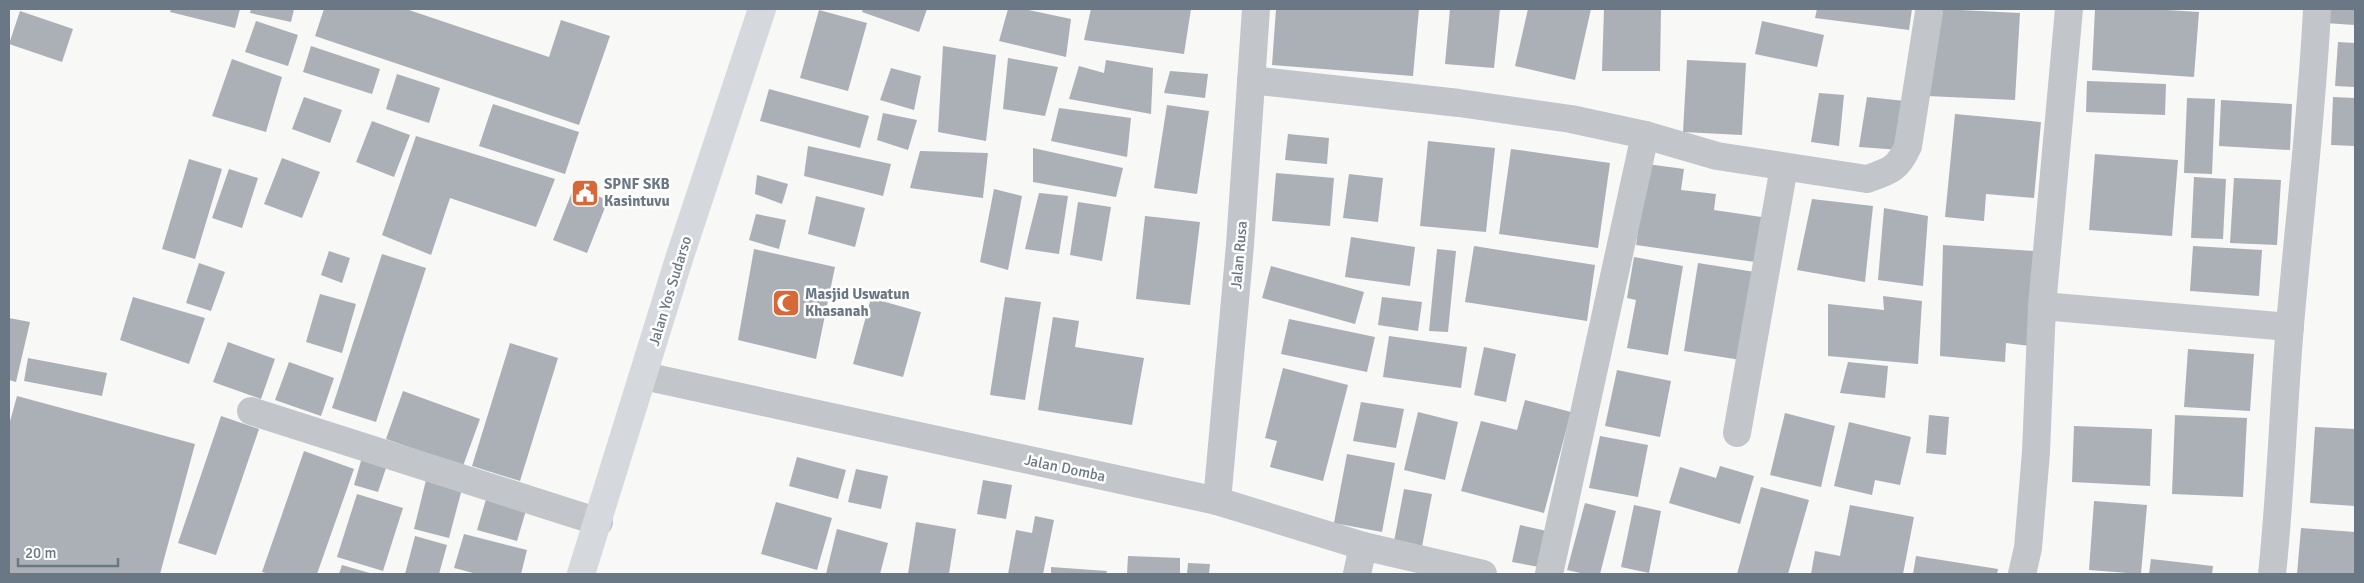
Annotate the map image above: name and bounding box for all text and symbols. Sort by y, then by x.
place label: SPNF SKB Kasintuvu [604,175,670,210]
public building icon: SPNF SKB Kasintuvu [570,178,600,208]
street label: Jalan Rusa [1227,220,1251,290]
street label: Jalan Yos Sudarso [645,234,695,348]
place label: Masjid Uswatun Khasanah [805,285,910,320]
mosque icon: Masjid Uswatun Khasanah [771,288,801,318]
street label: Jalan Domba [1023,451,1107,485]
scale bar [18,536,118,568]
text: 20 m [25,544,56,562]

